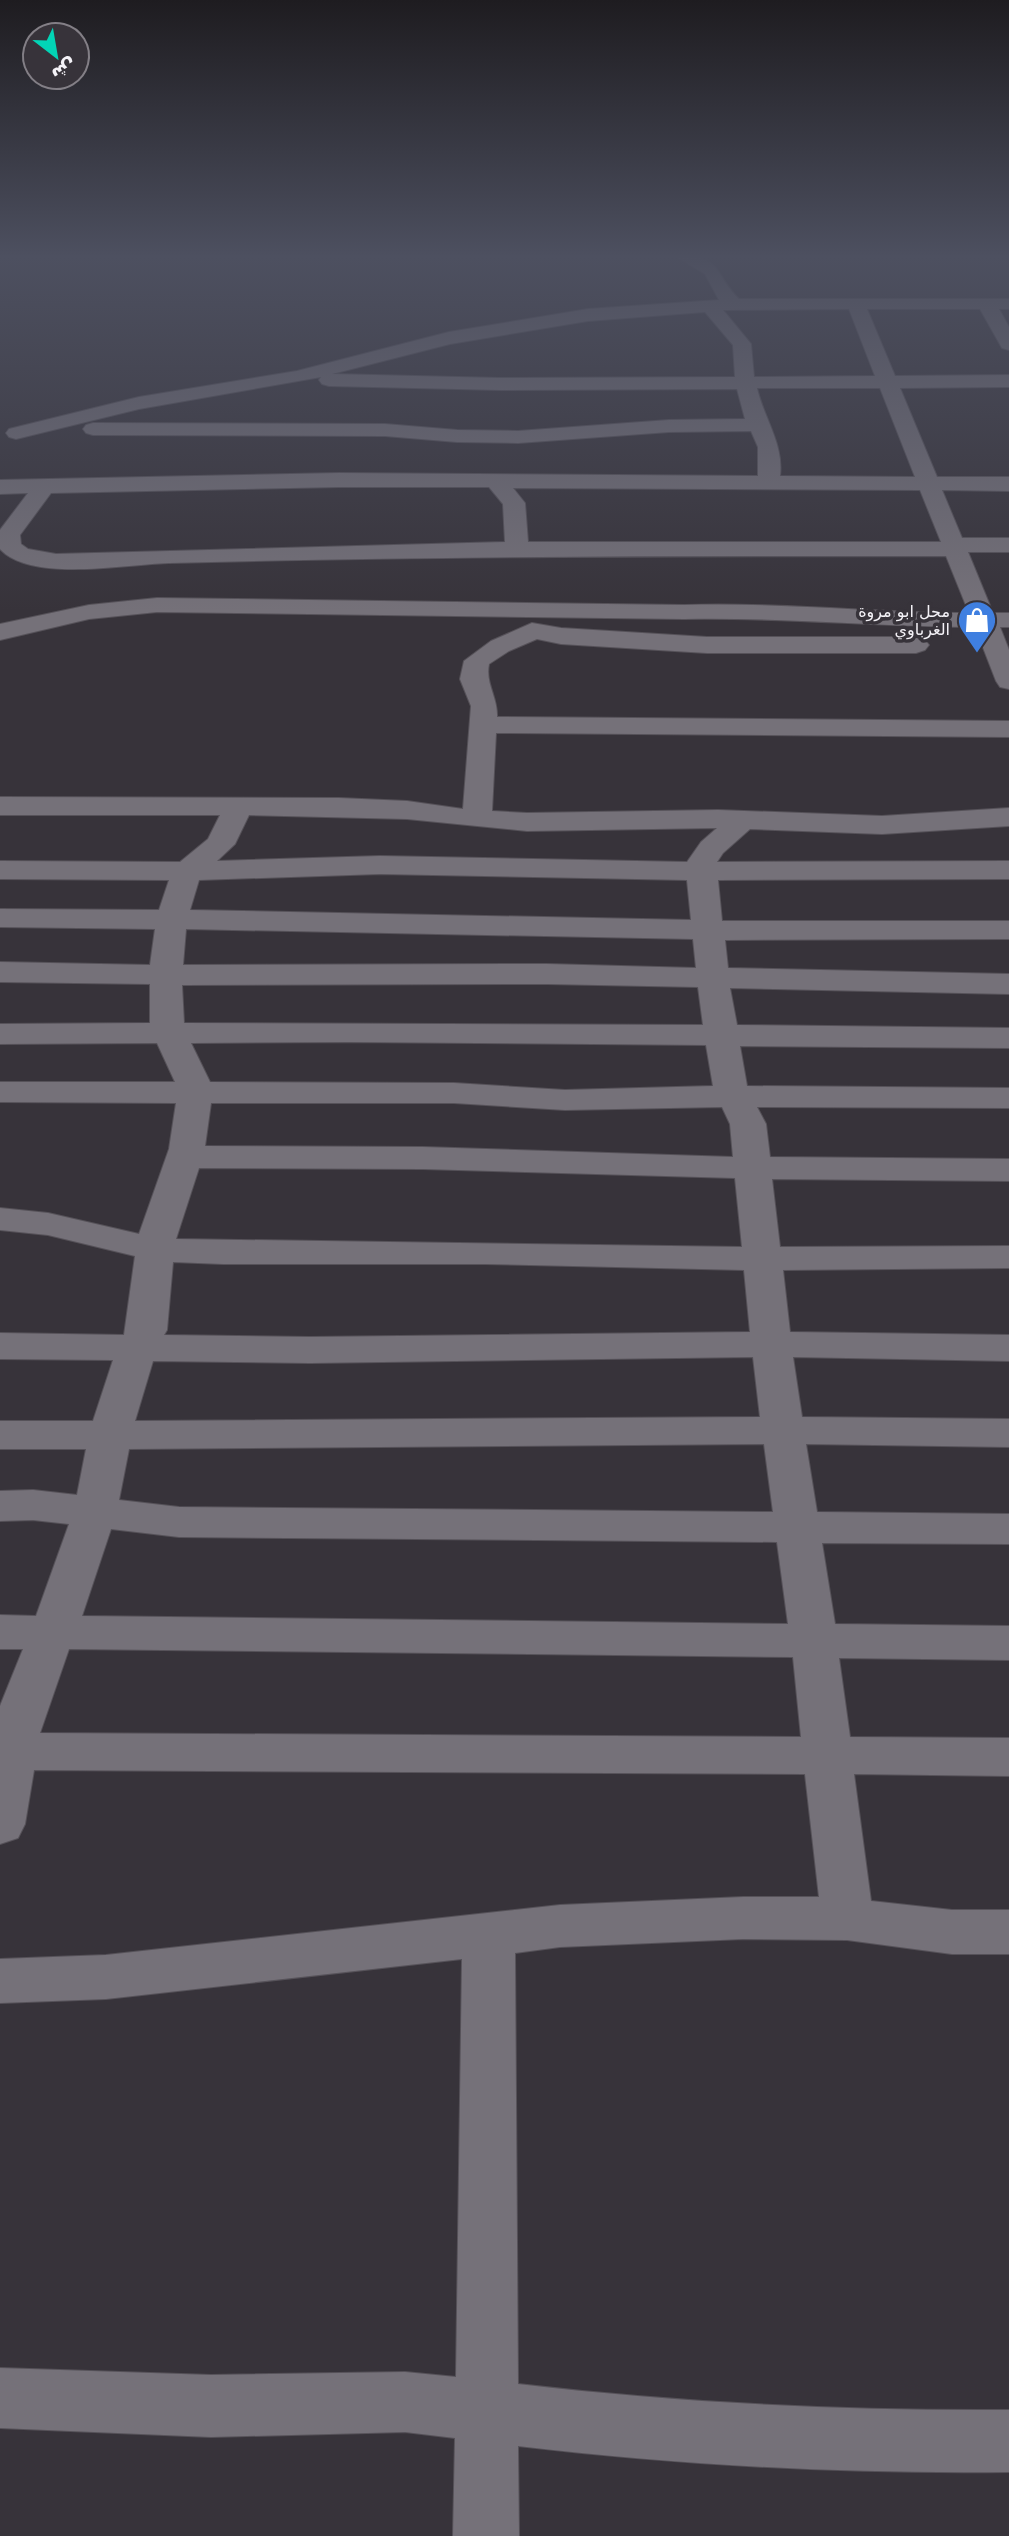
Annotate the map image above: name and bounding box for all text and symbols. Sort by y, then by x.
north arrow [21,21,91,91]
text: ش [47,54,82,87]
shop icon: محل ابو مروة الغرباوي [956,599,998,654]
place label: محل ابو مروة الغرباوي [858,602,950,640]

